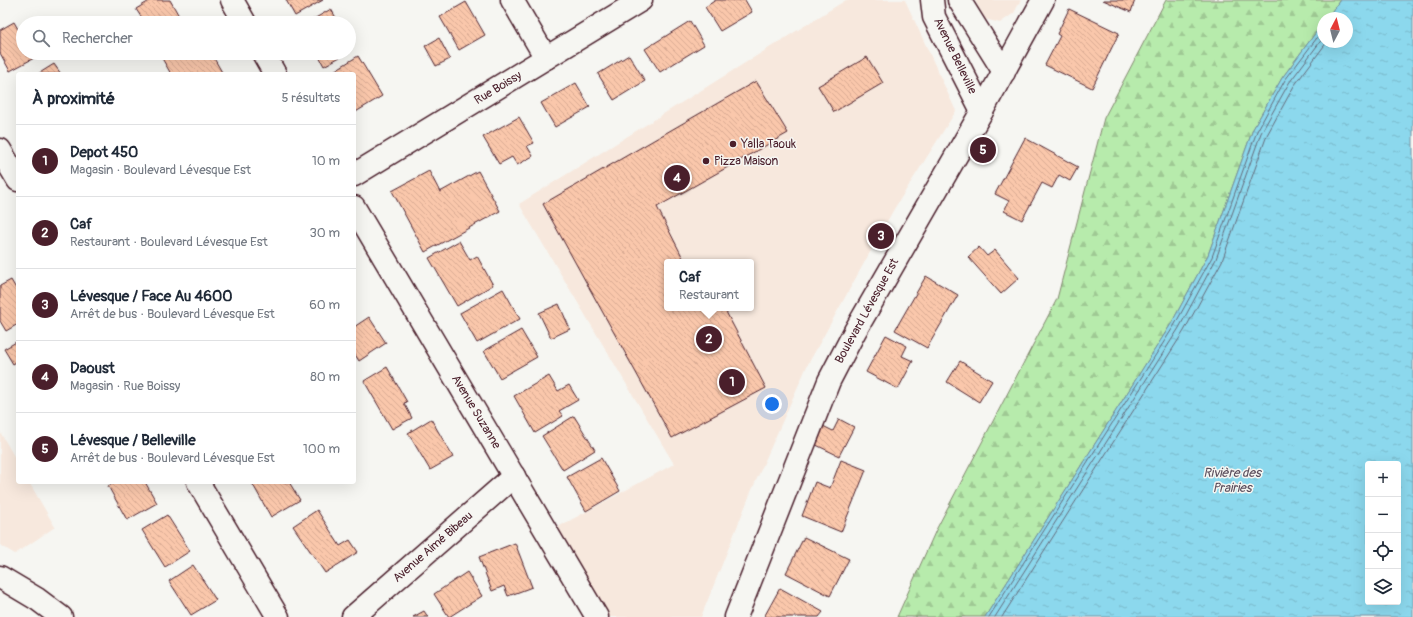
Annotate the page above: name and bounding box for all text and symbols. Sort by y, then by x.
north arrow [1317,12,1353,48]
street label: Avenue Belleville [930,15,980,97]
search box [16,16,356,60]
icon: search [30,27,52,49]
text: Rechercher [62,29,133,48]
street label: Rue Boissy [472,68,524,108]
text: À proximité [32,88,115,109]
text: 5 résultats [281,90,340,106]
pin: 5 [970,135,996,165]
place label: Yalla Taouk [740,137,796,152]
marker: Yalla Taouk [728,139,738,149]
text: Depot 450 [70,143,138,162]
text: 1 [42,153,48,169]
text: 10 m [312,153,340,169]
place label: Pizza Maison [714,154,778,169]
marker: Pizza Maison [701,156,711,166]
text: Magasin · Boulevard Lévesque Est [70,162,251,178]
pin: 4 [664,163,690,193]
text: Caf [70,215,92,234]
pin: 3 [868,221,894,251]
text: 2 [41,225,49,241]
text: 30 m [310,225,340,241]
text: Restaurant · Boulevard Lévesque Est [70,234,268,250]
street label: Boulevard Lévesque Est [832,256,902,366]
popup [664,259,754,311]
text: Caf [679,268,701,287]
text: Lévesque / Face Au 4600 [70,287,232,306]
text: Restaurant [679,287,739,303]
text: 3 [41,297,49,313]
text: 60 m [309,297,340,313]
text: Arrêt de bus · Boulevard Lévesque Est [70,306,275,322]
pin: 2 [696,324,722,354]
text: Daoust [70,359,115,378]
pin: 1 [719,367,745,397]
text: 4 [41,369,49,385]
text: 80 m [310,369,340,385]
street label: Avenue Suzanne [448,372,504,452]
text: Magasin · Rue Boissy [70,378,180,394]
your location [762,394,782,414]
text: Lévesque / Belleville [70,431,196,450]
text: 5 [41,441,49,457]
text: 100 m [303,441,340,457]
text: Arrêt de bus · Boulevard Lévesque Est [70,450,275,466]
map controls [1365,461,1401,605]
button: + [1365,461,1401,497]
water label: Rivière des Prairies [1203,465,1263,496]
button: − [1365,497,1401,533]
street label: Avenue Aimé Bibeau [390,508,476,586]
button: locate [1365,533,1401,569]
button: layers [1365,569,1401,605]

